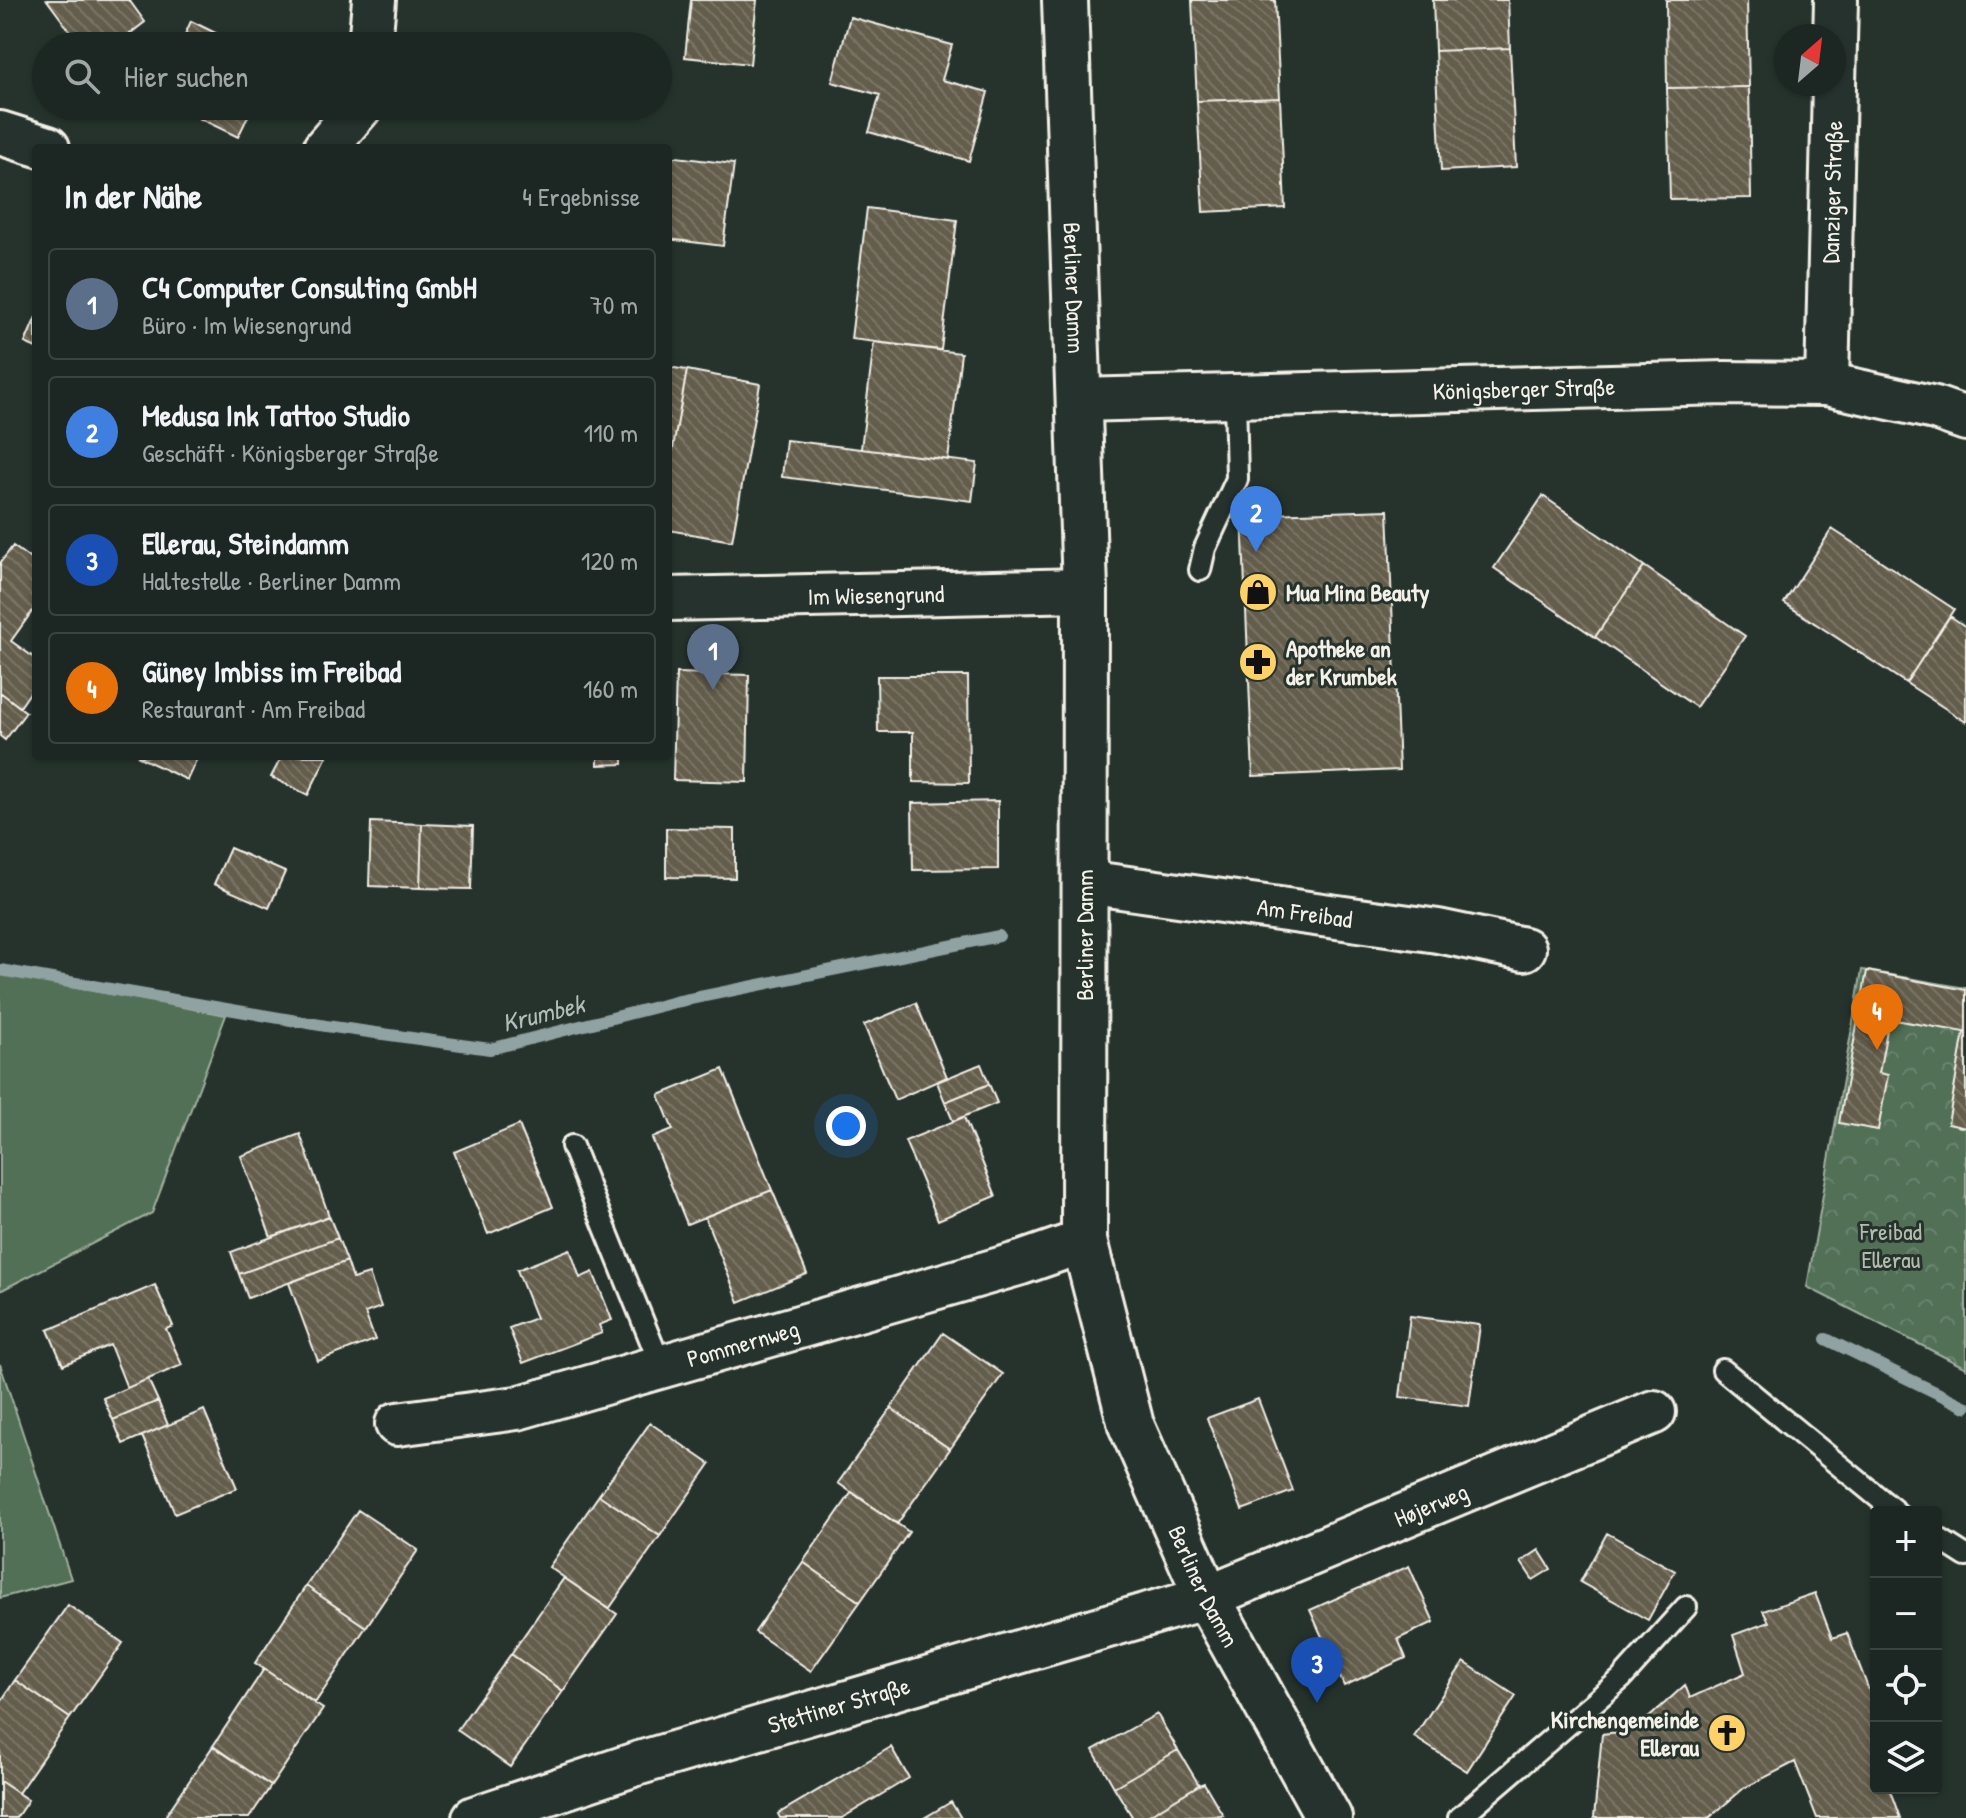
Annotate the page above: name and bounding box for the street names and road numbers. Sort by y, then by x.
street label: Danziger Straße [1814,120,1849,264]
street label: Berliner Damm [1057,222,1093,354]
street label: Königsberger Straße [1432,370,1616,407]
street label: Im Wiesengrund [807,577,945,612]
street label: Berliner Damm [1068,869,1100,1001]
street label: Am Freibad [1255,890,1354,935]
street label: Pommernweg [683,1312,802,1374]
street label: Højerweg [1389,1475,1473,1534]
street label: Berliner Damm [1161,1520,1247,1652]
street label: Stettiner Straße [764,1669,914,1741]

